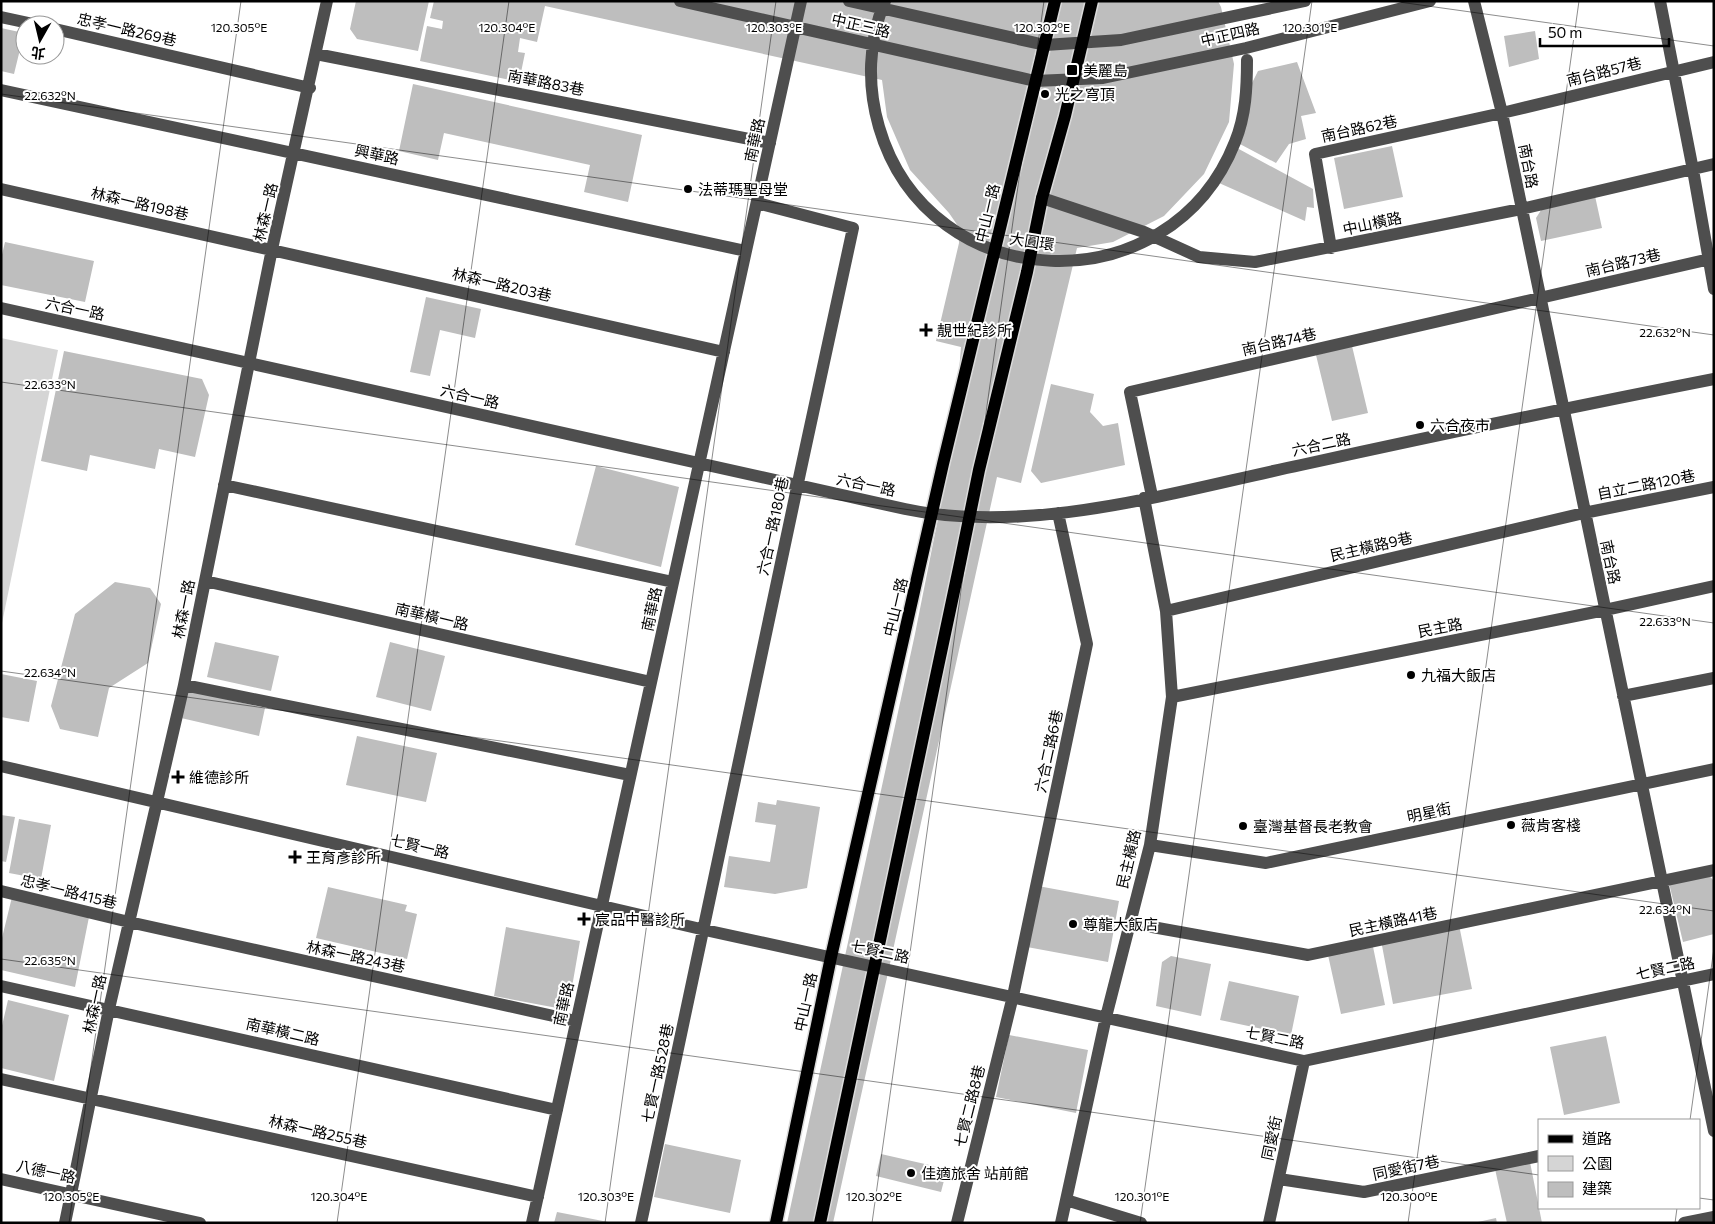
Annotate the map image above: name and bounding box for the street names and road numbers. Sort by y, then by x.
street label: 忠孝一路269巷 [76,9,178,49]
street label: 中正三路 [830,9,892,41]
street label: 中正四路 [1199,18,1261,50]
street label: 南台路57巷 [1565,53,1643,89]
street label: 南華路83巷 [506,66,586,98]
street label: 南台路62巷 [1319,111,1399,145]
street label: 南華路 [741,116,767,164]
street label: 興華路 [353,141,401,167]
street label: 南台路 [1516,142,1542,190]
street label: 林森一路 [249,181,281,243]
street label: 中山一路 [971,182,1003,244]
street label: 林森一路198巷 [89,183,191,223]
street label: 中山橫路 [1341,208,1403,238]
street label: 大圓環 [1008,229,1056,253]
street label: 南台路73巷 [1584,245,1662,279]
street label: 林森一路203巷 [450,264,554,304]
street label: 六合一路 [44,293,106,323]
street label: 南台路74巷 [1240,324,1318,358]
street label: 六合一路 [439,380,501,412]
street label: 六合二路 [1290,429,1352,459]
street label: 自立二路120巷 [1595,466,1697,502]
street label: 六合一路 [835,469,897,499]
street label: 六合一路180巷 [753,475,791,577]
street label: 民主橫路9巷 [1328,528,1414,564]
street label: 南台路 [1598,538,1624,586]
street label: 中山一路 [879,576,911,638]
street label: 林森一路 [168,578,198,640]
street label: 南華路 [638,585,664,633]
street label: 南華橫一路 [393,599,471,633]
street label: 民主路 [1416,614,1464,640]
street label: 六合二路6巷 [1030,708,1066,794]
street label: 明星街 [1405,799,1453,825]
street label: 民主橫路 [1112,828,1144,890]
street label: 七賢一路 [389,830,451,862]
street label: 忠孝一路415巷 [19,870,119,912]
street label: 民主橫路41巷 [1347,903,1439,939]
street label: 七賢二路 [849,936,911,966]
street label: 林森一路243巷 [305,937,407,975]
street label: 七賢二路 [1634,953,1696,983]
street label: 中山一路 [790,971,820,1033]
street label: 林森一路 [79,973,109,1035]
street label: 南華路 [550,980,576,1028]
street label: 南華橫二路 [244,1014,322,1048]
street label: 七賢一路528巷 [638,1022,676,1124]
street label: 七賢二路 [1244,1022,1306,1052]
street label: 七賢二路8巷 [950,1063,988,1149]
street label: 林森一路255巷 [267,1111,369,1151]
street label: 同愛街 [1258,1114,1284,1162]
street label: 同愛街7巷 [1371,1151,1441,1183]
street label: 八德一路 [15,1156,77,1186]

